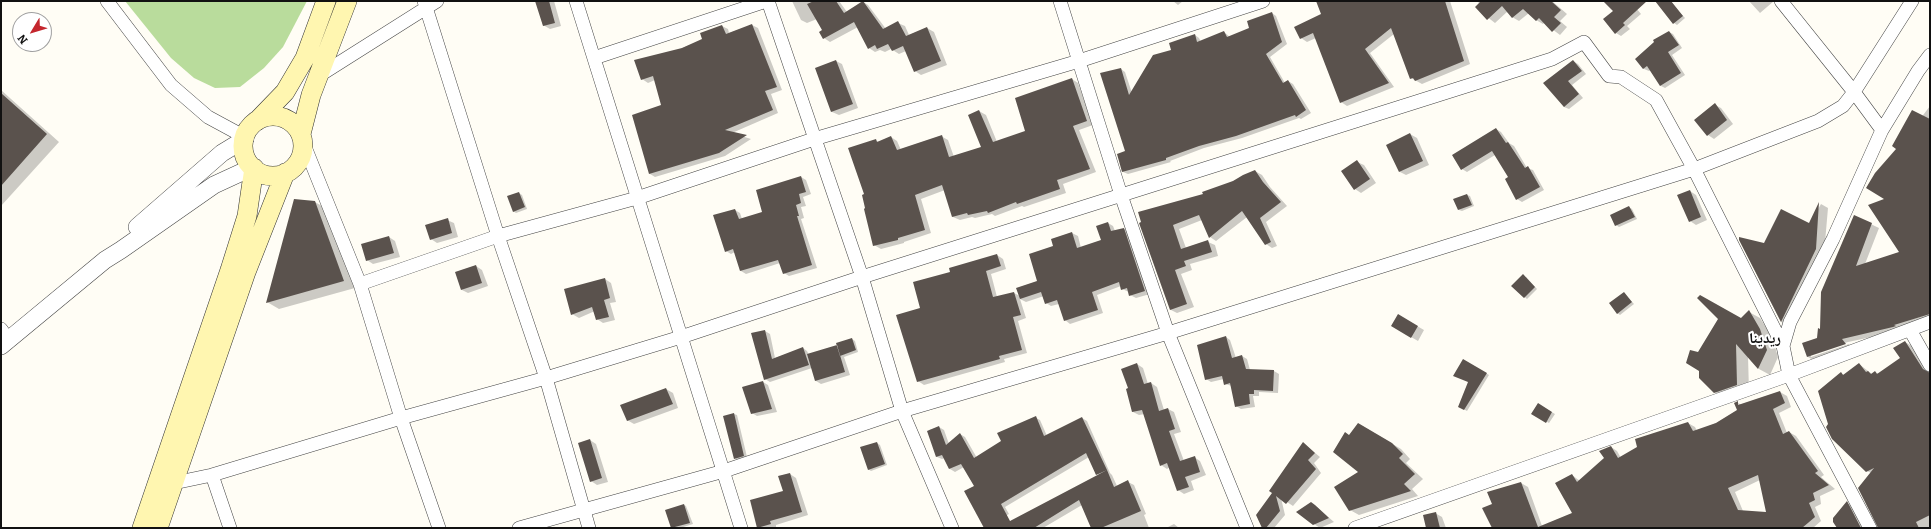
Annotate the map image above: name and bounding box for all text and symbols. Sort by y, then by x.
north arrow [12,12,52,52]
text: N [15,32,31,46]
district label: ريدينا [1749,330,1781,348]

